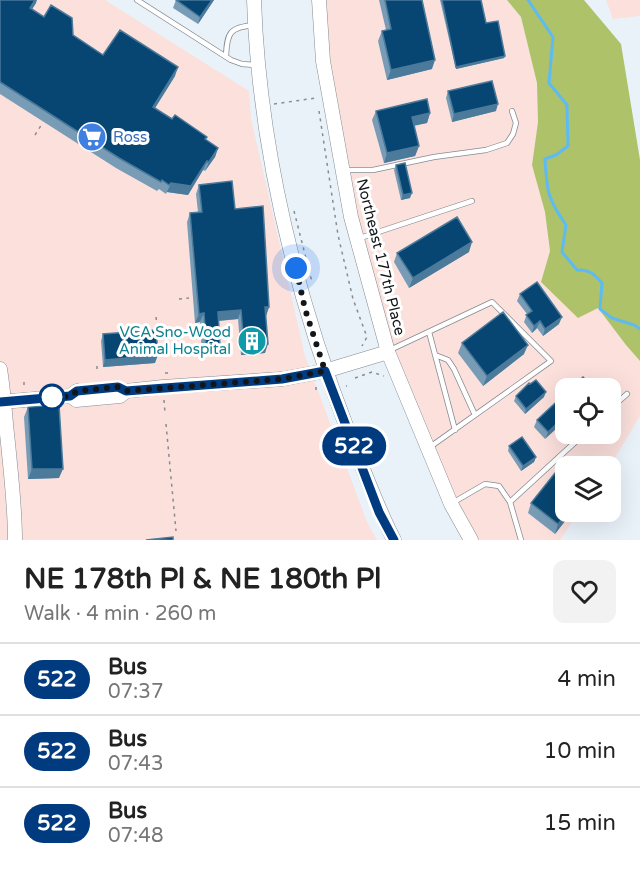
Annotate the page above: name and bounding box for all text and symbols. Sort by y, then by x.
supermarket icon: Ross [76,121,108,153]
place label: Ross [113,128,147,146]
street label: Northeast 177th Place [353,177,409,337]
your location [281,253,311,283]
place label: VCA Sno-Wood Animal Hospital [119,323,231,358]
building icon: VCA Sno-Wood Animal Hospital [236,325,268,357]
map controls [555,378,621,522]
button: locate [555,378,621,444]
unlabelled marker [39,384,65,410]
line badge: 522 [320,426,388,466]
text: 522 [334,434,374,459]
button: layers [555,456,621,522]
button: heart [553,560,616,623]
text: NE 178th Pl & NE 180th Pl [24,562,381,596]
text: Walk · 4 min · 260 m [24,602,216,626]
text: Bus [108,654,147,680]
text: 4 min [557,666,616,692]
text: 522 [37,667,77,692]
text: 07:37 [108,680,163,704]
text: Bus [108,726,147,752]
text: 10 min [544,738,616,764]
text: 522 [37,739,77,764]
text: 07:43 [108,752,163,776]
text: Bus [108,798,147,824]
text: 15 min [544,810,616,836]
text: 522 [37,811,77,836]
text: 07:48 [108,824,163,848]

